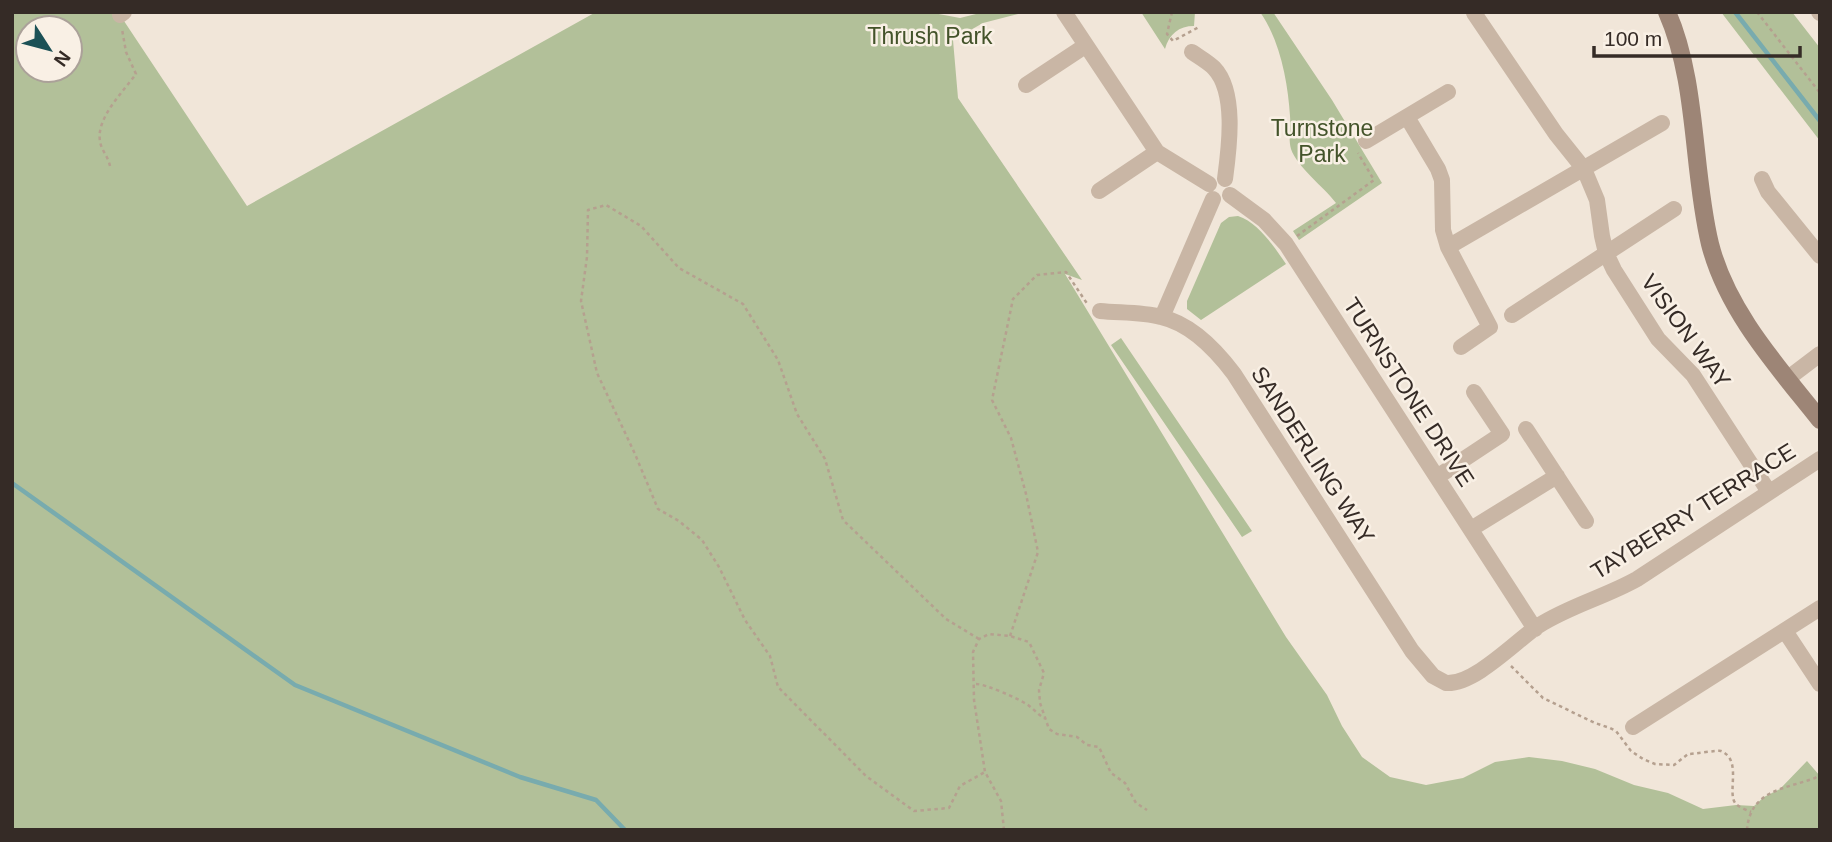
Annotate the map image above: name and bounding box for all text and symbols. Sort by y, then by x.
north arrow [14,14,84,84]
scale bar [1594,14,1800,58]
park label: Thrush Park [867,23,993,49]
text: 100 m [1604,27,1662,50]
text: N [50,47,75,70]
park label: Turnstone Park [1271,115,1373,167]
street label: VISION WAY [1636,269,1736,393]
street label: TURNSTONE DRIVE [1338,293,1480,491]
street label: SANDERLING WAY [1246,362,1380,548]
street label: TAYBERRY TERRACE [1586,438,1800,584]

